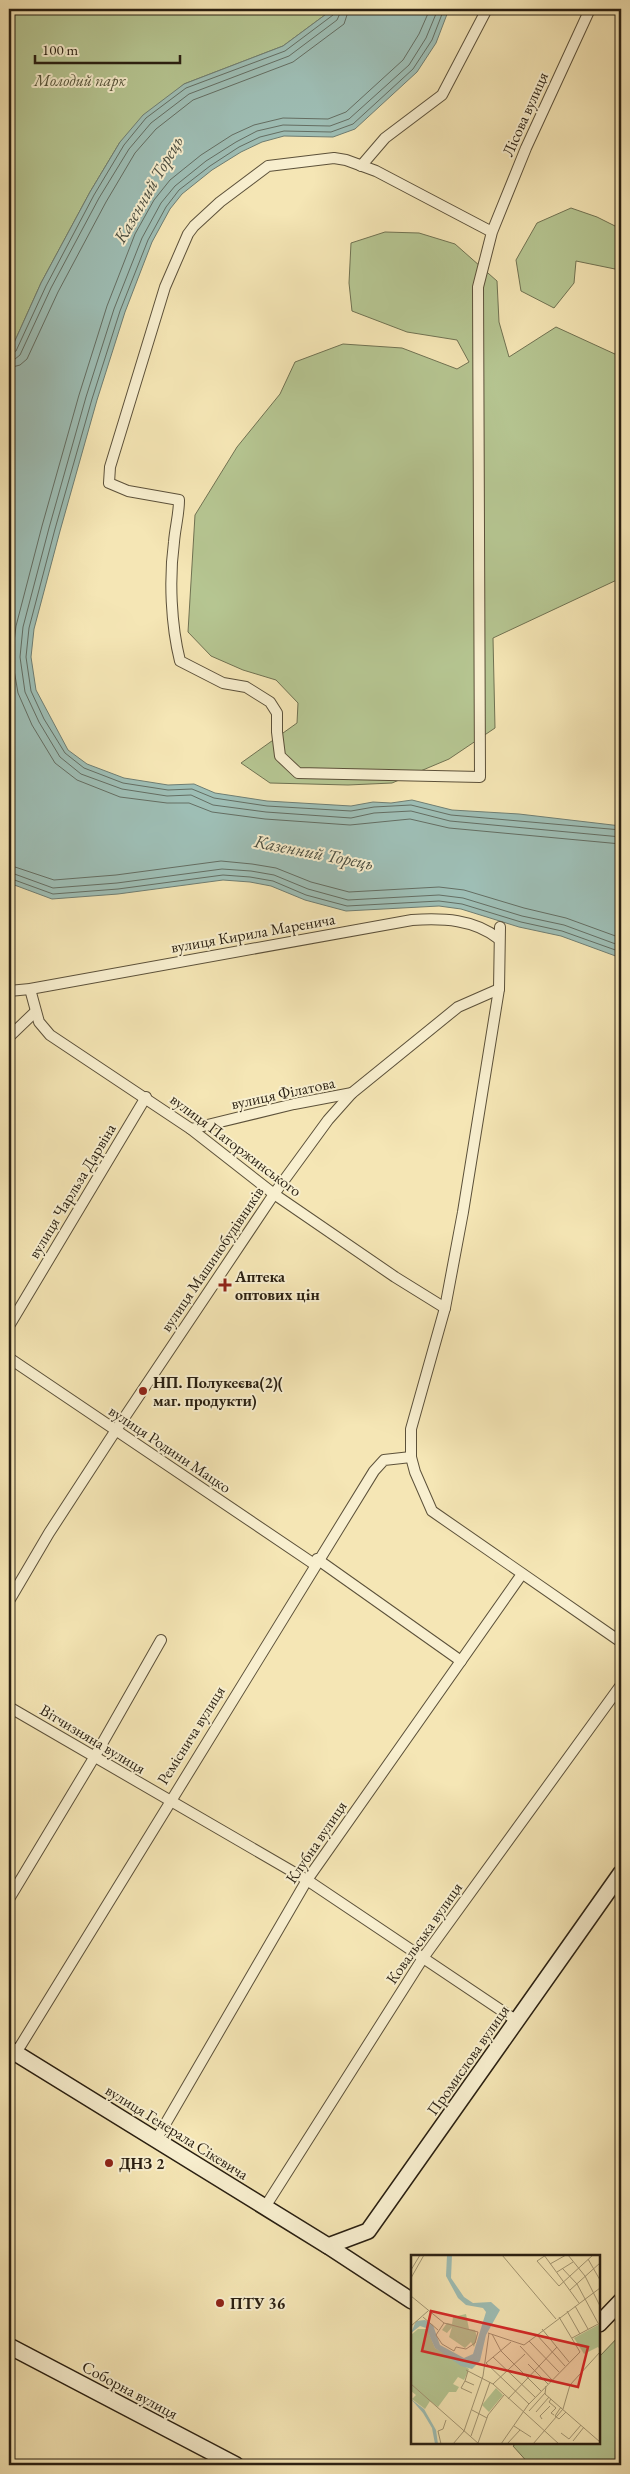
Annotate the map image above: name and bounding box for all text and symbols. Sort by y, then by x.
scale bar [35,32,180,64]
text: 100 m [42,40,79,59]
street label: Лісова вулиця [497,68,553,160]
park label: Молодий парк [33,70,126,91]
water label: Казенний Торець [107,131,189,248]
water label: Казенний Торець [251,829,375,876]
street label: вулиця Кирила Маренича [169,908,337,958]
street label: вулиця Філатова [229,1072,337,1114]
street label: вулиця Паторжинського [166,1089,306,1201]
street label: вулиця Чарльза Дарвіна [23,1119,121,1262]
street label: вулиця Машинобудівників [155,1182,269,1336]
place label: Аптека оптових цін [234,1266,320,1305]
marker: Аптека оптових цін [219,1279,231,1291]
place label: НП. Полукеєва(2)( маг. продукти) [153,1372,283,1411]
marker: НП. Полукеєва(2)( маг. продукти) [137,1385,149,1397]
street label: вулиця Родини Мацко [105,1400,235,1498]
street label: Реміснича вулиця [152,1682,230,1788]
street label: Вітчизняна вулиця [36,1699,150,1779]
street label: Клубна вулиця [281,1797,351,1887]
street label: Ковальська вулиця [381,1878,467,1988]
street label: Промислова вулиця [422,2001,514,2119]
street label: вулиця Генерала Сікевича [102,2079,253,2185]
place label: ДНЗ 2 [119,2153,165,2174]
marker: ДНЗ 2 [103,2157,115,2169]
inset map [411,2255,600,2444]
place label: ПТУ 36 [230,2293,286,2314]
marker: ПТУ 36 [214,2297,226,2309]
street label: Соборна вулиця [78,2356,182,2424]

